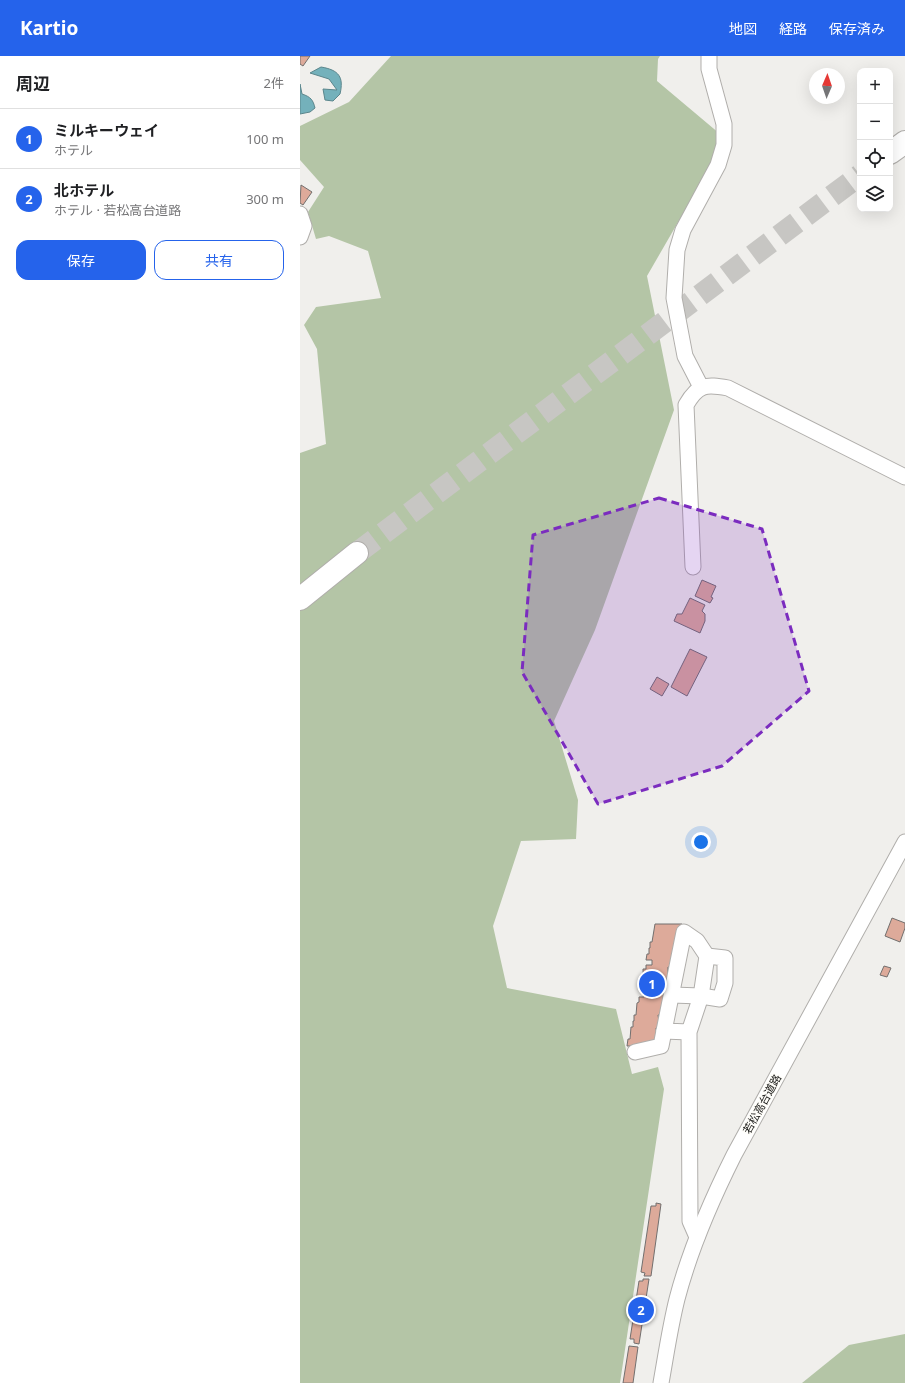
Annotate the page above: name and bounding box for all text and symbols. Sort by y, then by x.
text: Kartio [20,15,78,41]
text: 地図 [729,19,757,38]
text: 経路 [779,19,807,38]
text: 保存済み [829,19,885,38]
north arrow [809,68,845,104]
map controls [857,68,893,212]
button: + [857,68,893,104]
text: 周辺 [16,72,50,95]
text: 2件 [264,74,284,92]
button: − [857,104,893,140]
text: ミルキーウェイ [54,120,159,140]
text: 1 [25,130,33,148]
text: 100 m [246,130,284,148]
button: locate [857,140,893,176]
text: ホテル [54,141,93,159]
button: layers [857,176,893,212]
text: 北ホテル [54,180,114,200]
text: 2 [25,190,33,208]
text: 300 m [246,190,284,208]
text: ホテル · 若松高台道路 [54,201,181,219]
button: 保存 [16,240,146,280]
button: 共有 [154,240,284,280]
your location [691,832,711,852]
pin: 1 [639,969,665,999]
street label: 若松高台道路 [739,1071,784,1136]
pin: 2 [628,1295,654,1325]

